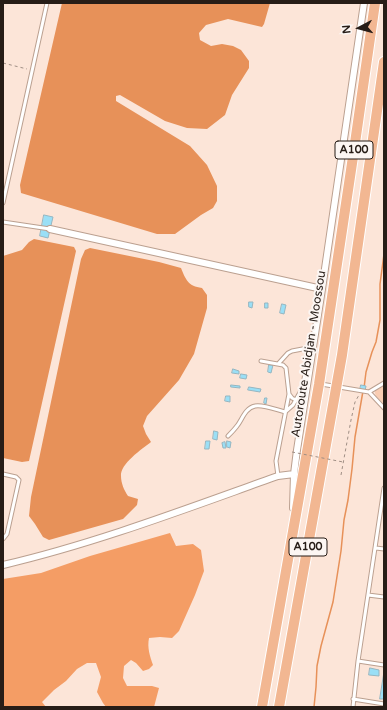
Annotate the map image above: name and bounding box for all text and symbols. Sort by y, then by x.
north arrow [339,8,379,48]
text: N [340,24,353,34]
road number: A100 [335,141,373,159]
street label: Autoroute Abidjan - Moossou [289,270,329,438]
road number: A100 [289,538,327,556]

